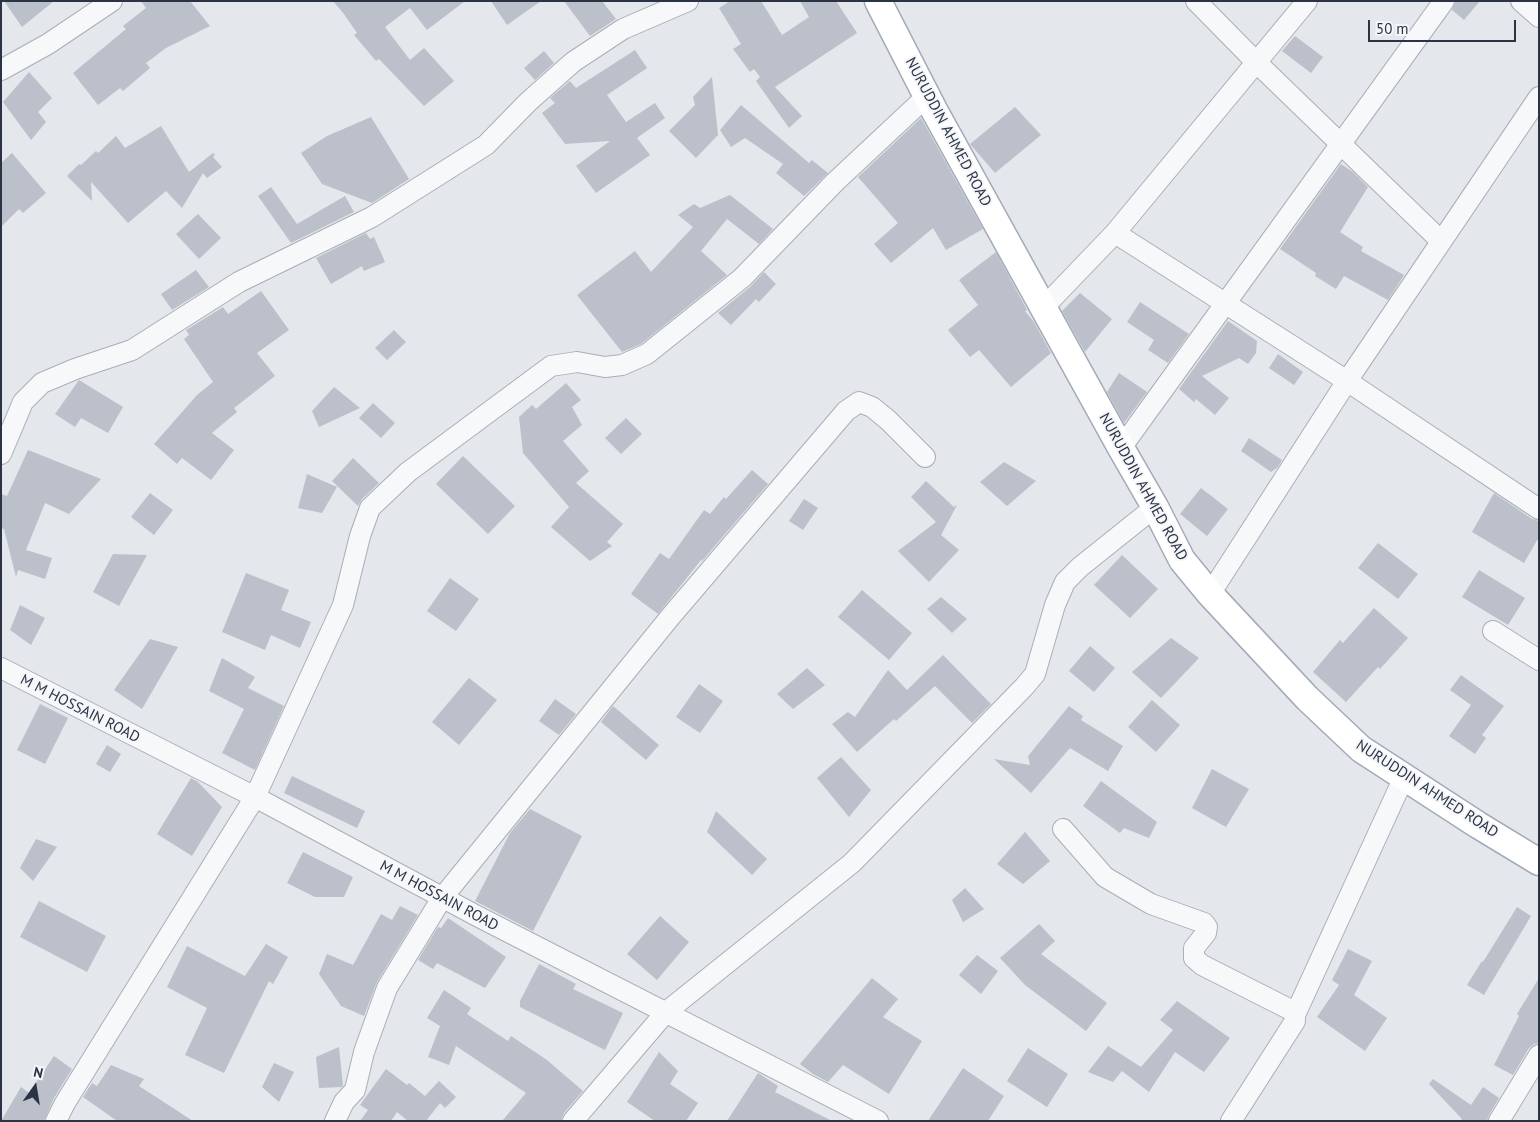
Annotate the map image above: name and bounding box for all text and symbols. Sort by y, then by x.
scale bar [1370,10,1518,42]
text: 50 m [1376,19,1409,38]
street label: NURUDDIN AHMED ROAD [901,55,995,209]
street label: NURUDDIN AHMED ROAD [1095,410,1191,564]
street label: M M HOSSAIN ROAD [17,671,143,747]
street label: NURUDDIN AHMED ROAD [1352,736,1502,842]
street label: M M HOSSAIN ROAD [377,857,501,935]
north arrow [10,1062,60,1112]
text: N [32,1063,45,1082]

